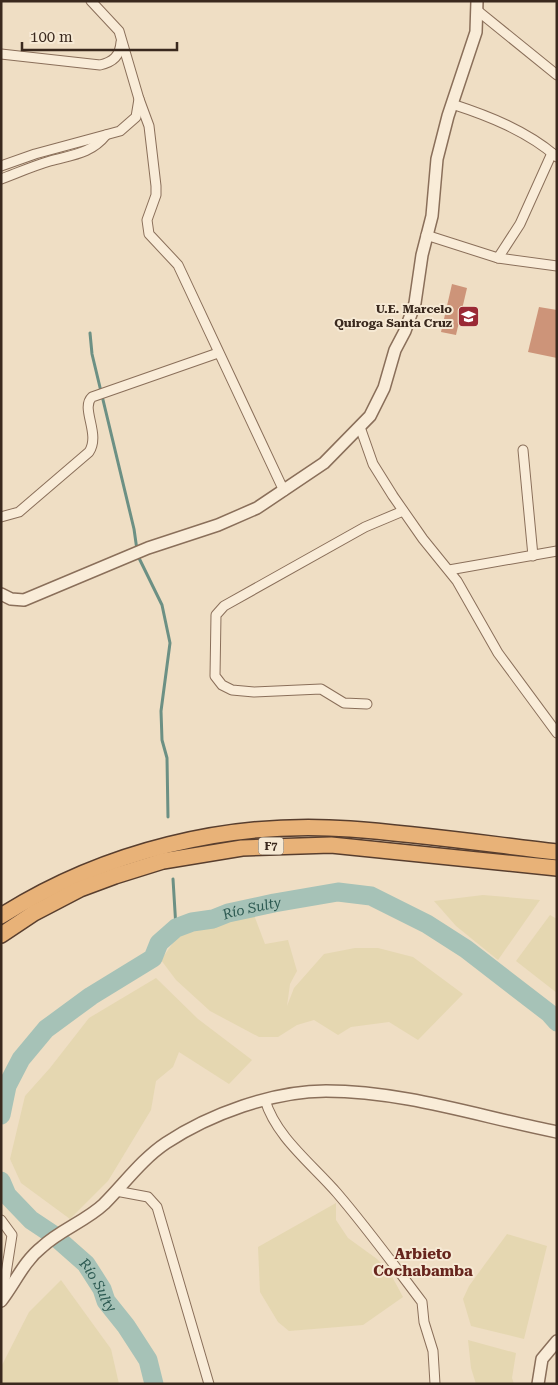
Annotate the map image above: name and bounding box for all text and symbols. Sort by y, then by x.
scale bar [22,20,178,52]
text: 100 m [30,28,73,46]
place label: U.E. Marcelo Quiroga Santa Cruz [334,302,452,330]
school or university icon: U.E. Marcelo Quiroga Santa Cruz [456,304,480,328]
road number: F7 [258,838,284,854]
water label: Río Sulty [219,894,283,923]
district label: Arbieto Cochabamba [373,1245,473,1280]
water label: Río Sulty [76,1254,120,1316]

